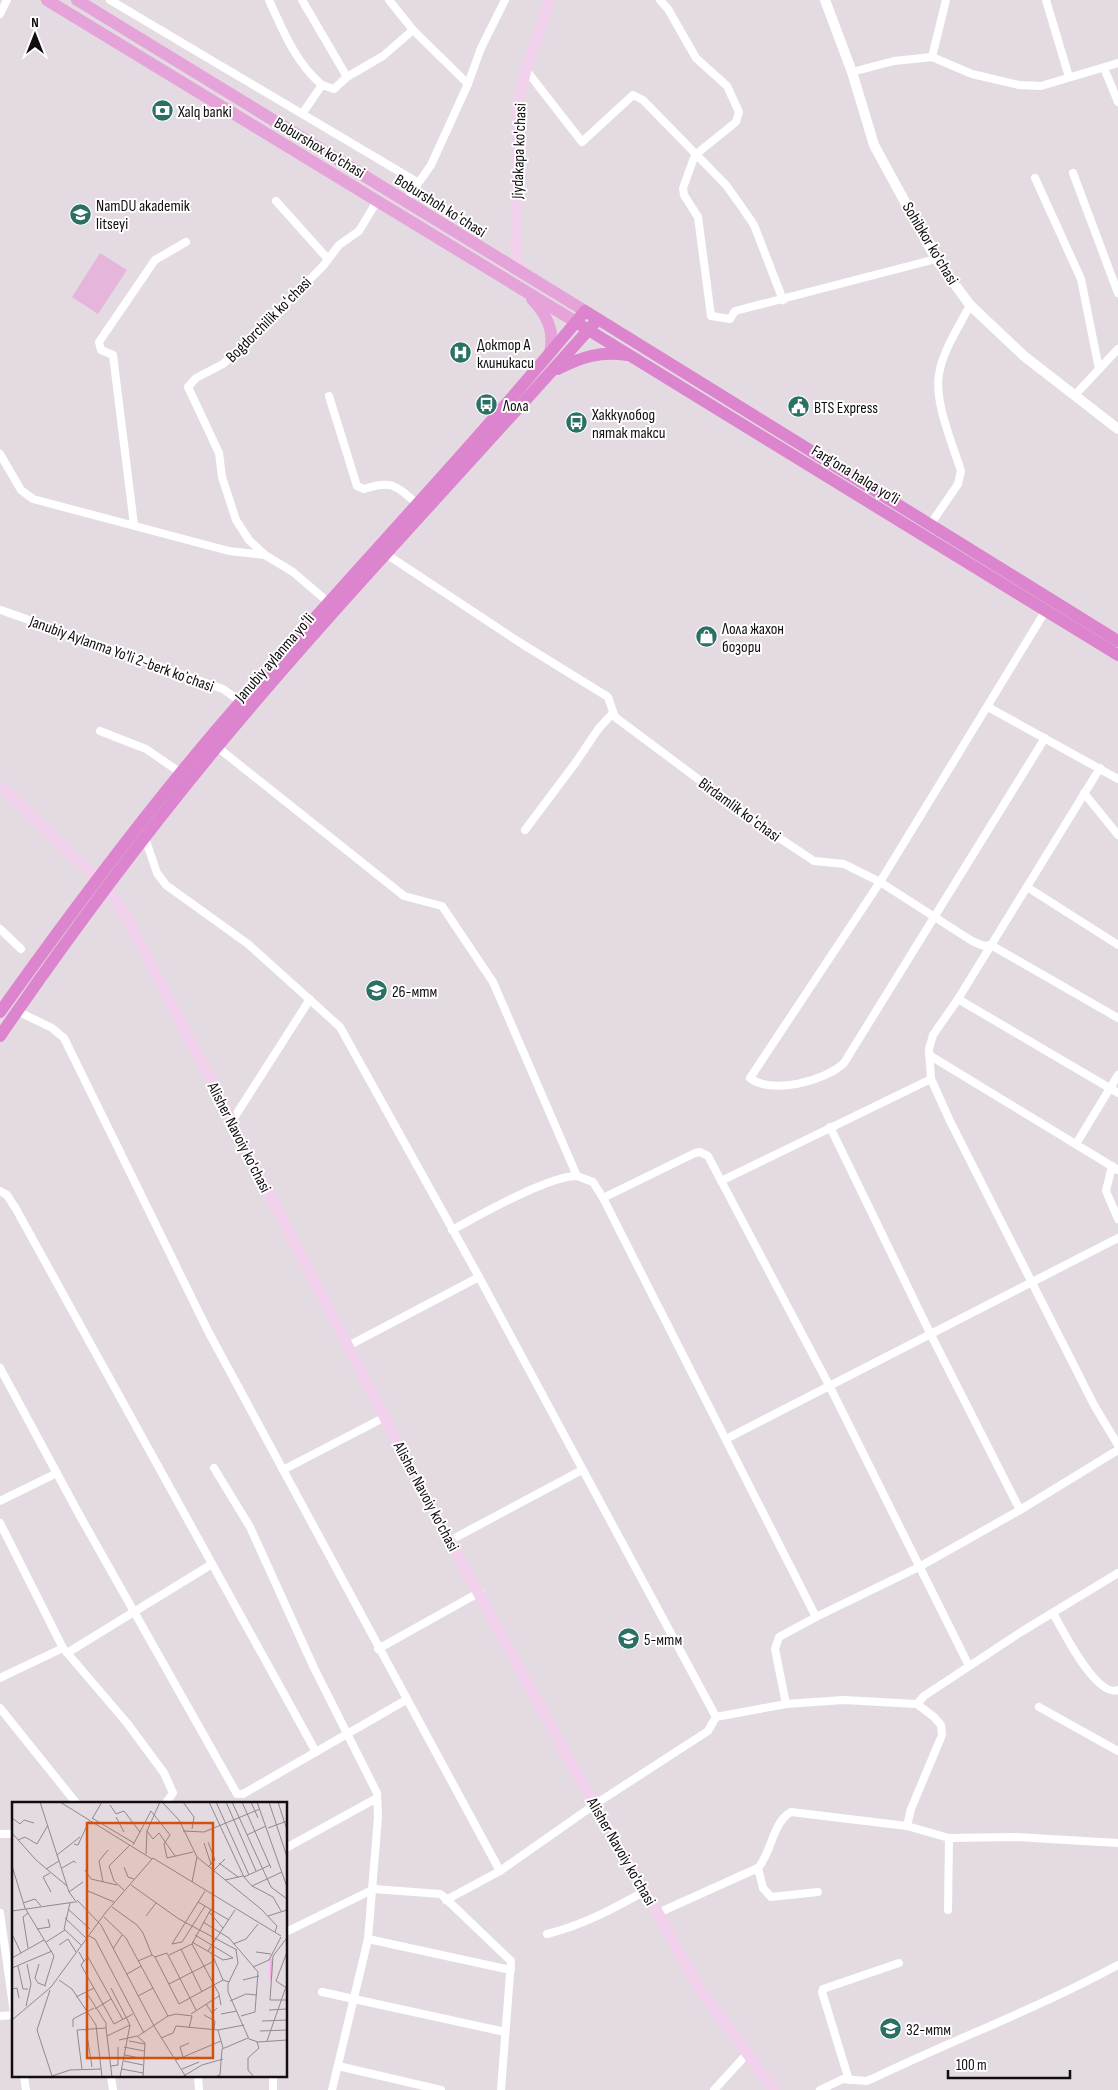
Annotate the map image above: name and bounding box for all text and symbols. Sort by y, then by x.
north arrow [10,10,60,60]
text: N [31,14,39,31]
bank icon: Xalq banki [150,99,174,123]
place label: Xalq banki [177,103,232,122]
street label: Jiydakapa ko'chasi [508,103,531,200]
street label: Boburshox ko'chasi [271,114,368,183]
street label: Boburshoh koʻchasi [391,171,489,242]
place label: NamDU akademik litseyi [96,197,190,234]
street label: Sohibkor ko'chasi [898,199,962,288]
school or university icon: NamDU akademik litseyi [68,202,92,226]
street label: Bogdorchilik koʻchasi [222,273,316,367]
place label: Доктор А клиникаси [477,336,534,373]
hospital icon: Доктор А клиникаси [449,341,473,365]
bus stop icon: Лола [475,393,499,417]
public building icon: BTS Express [786,395,810,419]
place label: Лола [502,397,529,416]
place label: BTS Express [814,399,878,418]
place label: Хаккулобод пятак такси [591,406,666,443]
bus stop icon: Хаккулобод пятак такси [564,411,588,435]
street label: Farg‘ona halqa yo‘li [808,441,903,509]
street label: Janubiy aylanma yoʻli [231,610,319,707]
street label: Janubiy Аylanma Yo'li 2-berk koʼchasi [26,612,216,697]
place label: Лола жахон бозори [721,620,784,657]
shop icon: Лола жахон бозори [694,625,718,649]
street label: Birdamlik koʻchasi [694,774,784,846]
school or university icon: 26-мтм [364,979,388,1003]
place label: 26-мтм [392,983,437,1002]
street label: Alisher Navoiy ko'chasi [202,1078,275,1196]
street label: Alisher Navoiy ko'chasi [388,1438,463,1555]
school or university icon: 5-мтм [616,1627,640,1651]
place label: 5-мтм [644,1631,682,1650]
street label: Alisher Navoiy ko'chasi [582,1794,659,1909]
inset map [12,1802,288,2078]
school or university icon: 32-мтм [878,2017,902,2041]
place label: 32-мтм [906,2021,951,2040]
scale bar [948,2048,1070,2080]
text: 100 m [956,2056,987,2075]

